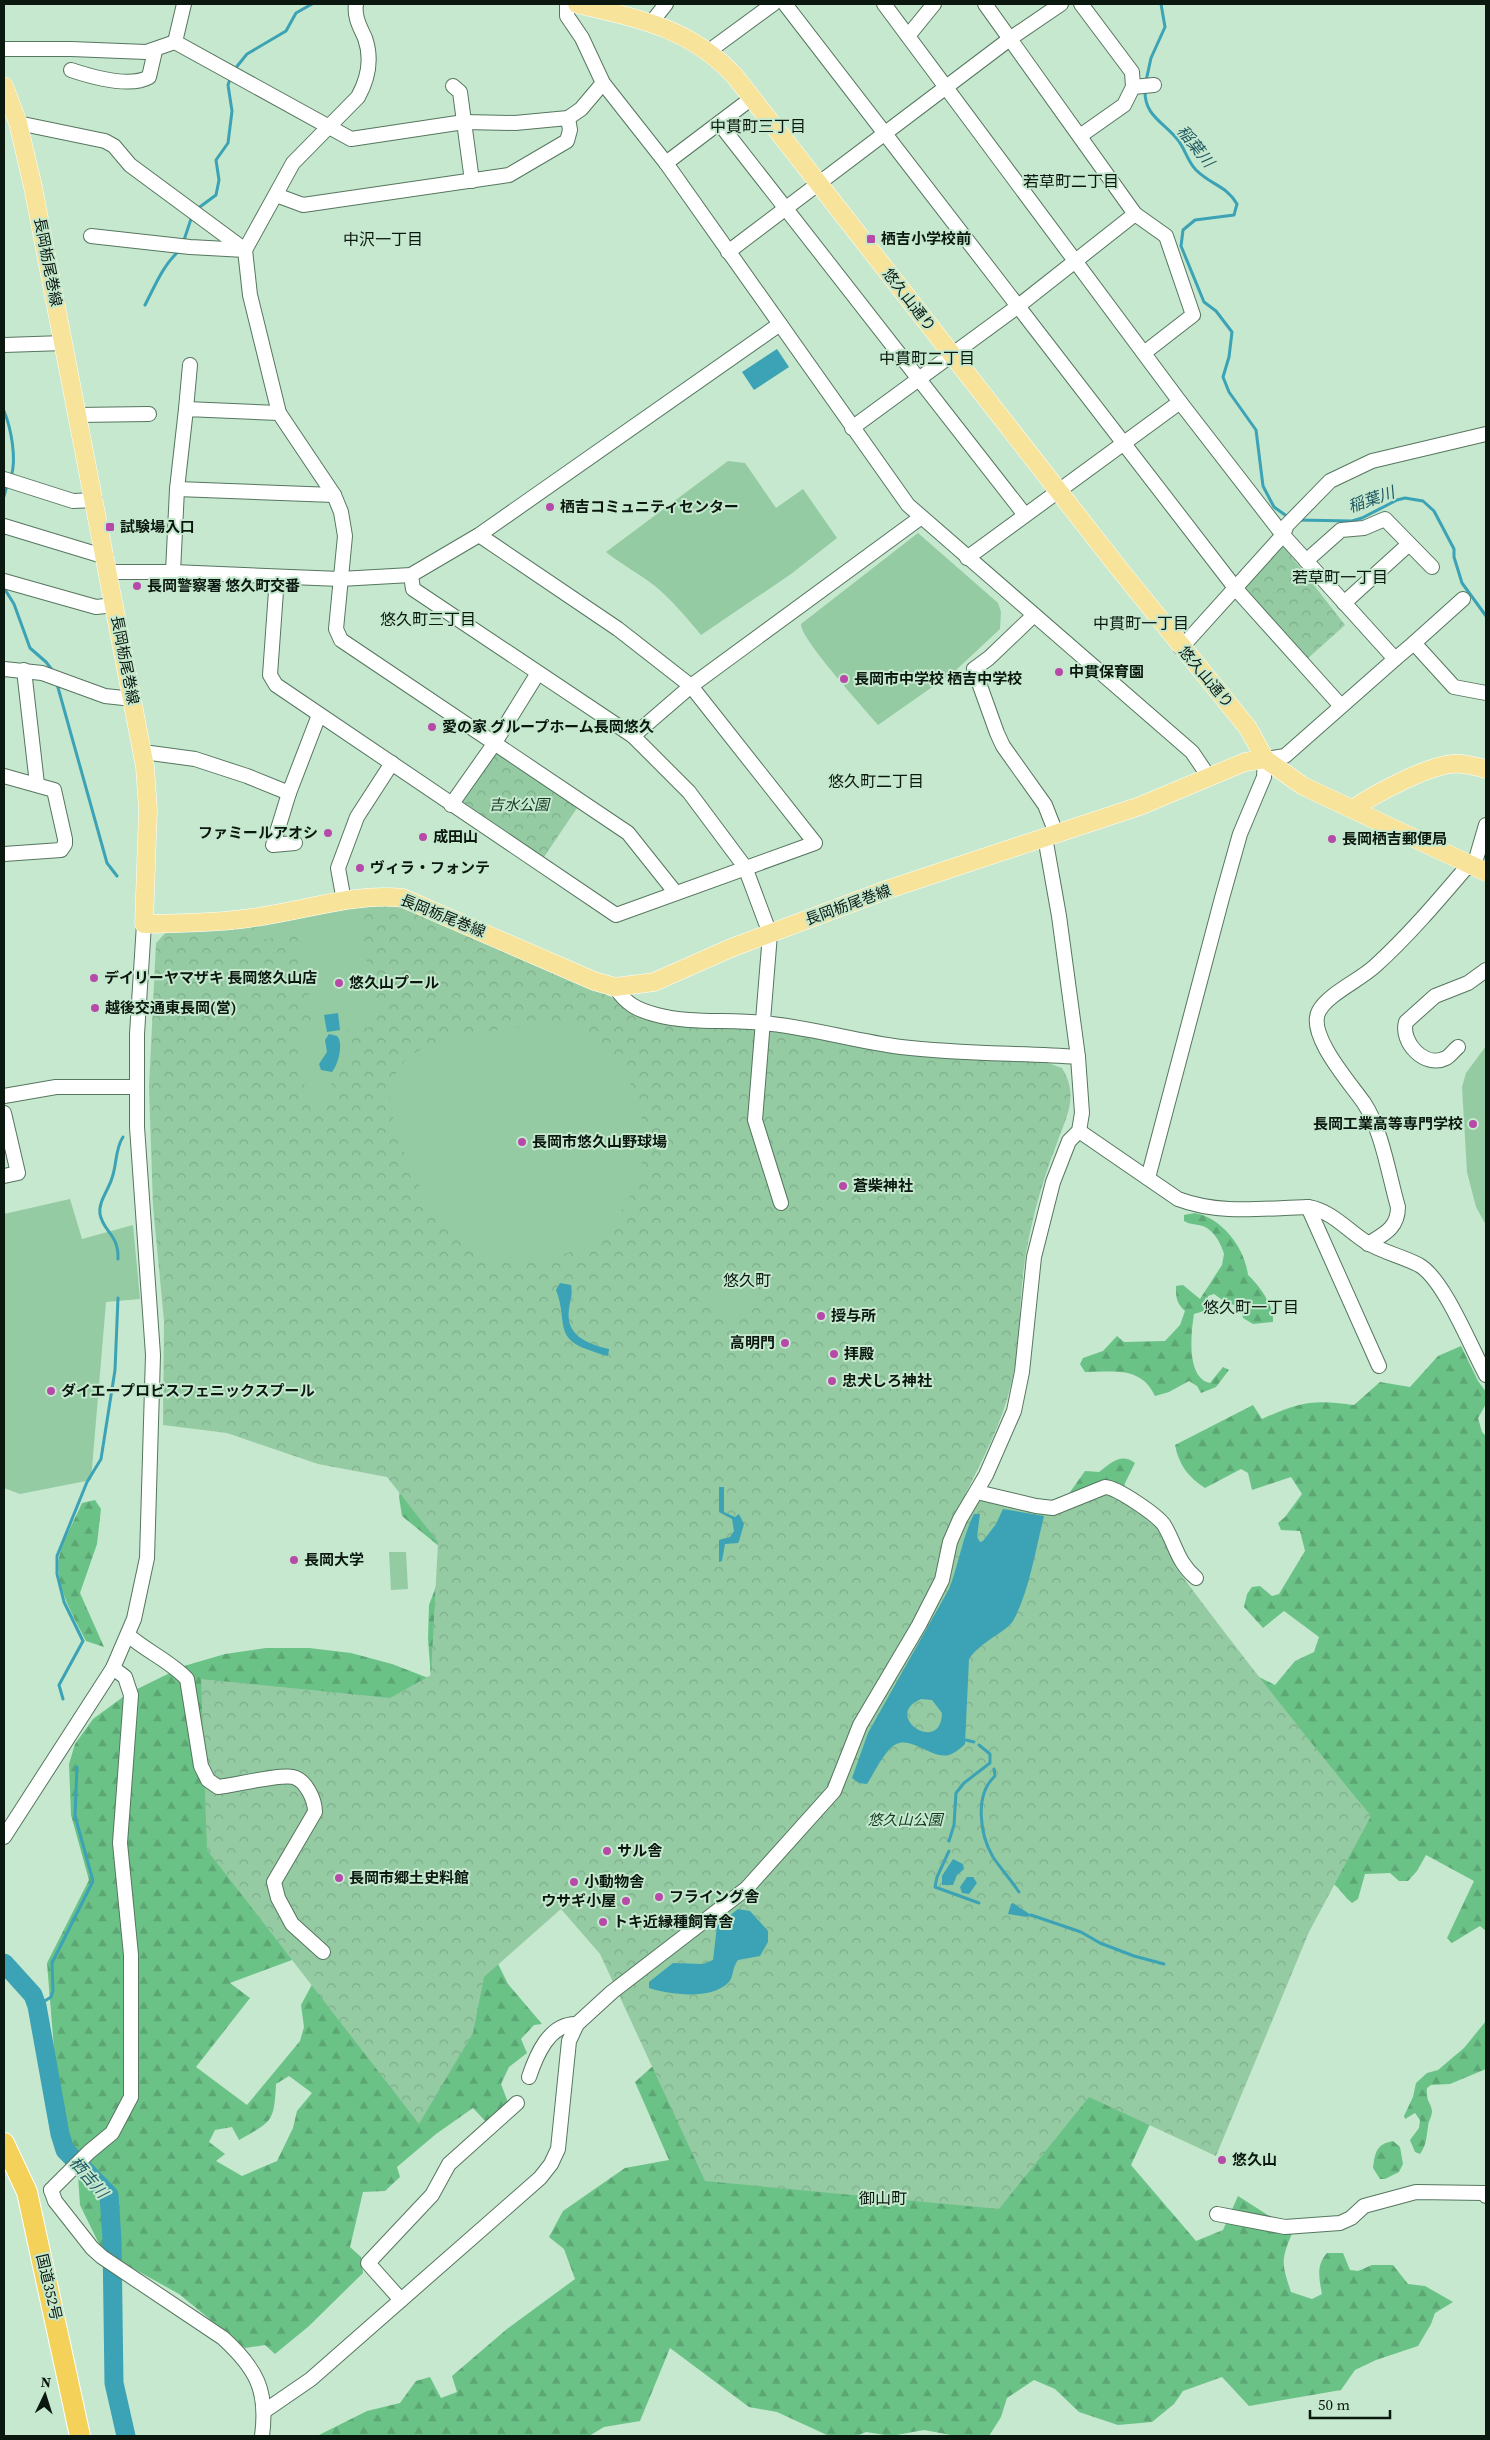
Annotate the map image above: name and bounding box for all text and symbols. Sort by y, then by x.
district label: 中貫町三丁目 [710,115,806,137]
water label: 稲葉川 [1172,120,1221,173]
district label: 若草町二丁目 [1023,170,1119,192]
street label: 長岡栃尾巻線 [30,216,67,308]
district label: 中沢一丁目 [343,228,423,250]
place label: 栖吉小学校前 [881,228,971,249]
marker: 栖吉小学校前 [865,233,877,245]
street label: 悠久山通り [878,264,941,336]
district label: 中貫町二丁目 [879,347,975,369]
water label: 稲葉川 [1345,480,1399,517]
place label: 栖吉コミュニティセンター [560,496,739,517]
marker: 栖吉コミュニティセンター [544,501,556,513]
place label: 試験場入口 [120,516,195,537]
marker: 試験場入口 [104,521,116,533]
district label: 若草町一丁目 [1292,566,1388,588]
place label: 長岡警察署 悠久町交番 [147,575,300,596]
marker: 長岡警察署 悠久町交番 [131,580,143,592]
district label: 悠久町三丁目 [380,608,476,630]
district label: 中貫町一丁目 [1093,612,1189,634]
street label: 長岡栃尾巻線 [107,614,144,706]
street label: 悠久山通り [1174,641,1239,712]
place label: 中貫保育園 [1069,661,1144,682]
marker: 中貫保育園 [1053,666,1065,678]
place label: 長岡市中学校 栖吉中学校 [854,668,1022,689]
marker: 長岡市中学校 栖吉中学校 [838,673,850,685]
place label: 愛の家 グループホーム長岡悠久 [442,716,654,737]
marker: 愛の家 グループホーム長岡悠久 [426,721,438,733]
district label: 悠久町二丁目 [828,770,924,792]
park label: 吉水公園 [489,794,551,815]
place label: ファミールアオシ [198,822,318,843]
place label: 成田山 [433,826,478,847]
marker: ファミールアオシ [322,827,334,839]
place label: 長岡栖吉郵便局 [1342,828,1447,849]
marker: 成田山 [417,831,429,843]
marker: 長岡栖吉郵便局 [1326,833,1338,845]
place label: ヴィラ・フォンテ [370,857,490,878]
marker: ヴィラ・フォンテ [354,862,366,874]
street label: 長岡栃尾巻線 [802,879,894,930]
street label: 長岡栃尾巻線 [398,889,489,942]
place label: デイリーヤマザキ 長岡悠久山店 [104,967,317,988]
marker: デイリーヤマザキ 長岡悠久山店 [88,972,100,984]
place label: 悠久山プール [349,972,439,993]
marker: 悠久山プール [333,977,345,989]
place label: 越後交通東長岡(営) [105,997,236,1018]
marker: 越後交通東長岡(営) [89,1002,101,1014]
place label: 長岡工業高等専門学校 [1313,1113,1463,1134]
marker: 長岡工業高等専門学校 [1467,1118,1479,1130]
place label: 長岡市悠久山野球場 [532,1131,667,1152]
marker: 長岡市悠久山野球場 [516,1136,528,1148]
place label: 蒼柴神社 [853,1175,913,1196]
marker: 蒼柴神社 [837,1180,849,1192]
district label: 悠久町 [723,1269,771,1291]
district label: 悠久町一丁目 [1203,1296,1299,1318]
place label: 授与所 [831,1305,876,1326]
marker: 授与所 [815,1310,827,1322]
place label: 高明門 [730,1332,775,1353]
marker: 高明門 [779,1337,791,1349]
place label: 拝殿 [844,1343,874,1364]
marker: 拝殿 [828,1348,840,1360]
place label: 忠犬しろ神社 [842,1370,932,1391]
marker: 忠犬しろ神社 [826,1375,838,1387]
place label: ダイエープロビスフェニックスプール [61,1380,315,1401]
marker: ダイエープロビスフェニックスプール [45,1385,57,1397]
place label: 長岡大学 [304,1549,364,1570]
marker: 長岡大学 [288,1554,300,1566]
park label: 悠久山公園 [867,1809,944,1830]
place label: サル舎 [617,1840,663,1861]
marker: サル舎 [601,1845,613,1857]
place label: 長岡市郷土史料館 [349,1867,469,1888]
place label: 小動物舎 [584,1871,645,1892]
marker: 長岡市郷土史料館 [333,1872,345,1884]
marker: 小動物舎 [568,1876,580,1888]
place label: フライング舎 [669,1886,760,1907]
place label: ウサギ小屋 [541,1890,616,1911]
marker: フライング舎 [653,1891,665,1903]
marker: ウサギ小屋 [620,1895,632,1907]
place label: トキ近縁種飼育舎 [613,1911,734,1932]
marker: トキ近縁種飼育舎 [597,1916,609,1928]
place label: 悠久山 [1232,2149,1277,2170]
water label: 栖吉川 [65,2152,114,2204]
marker: 悠久山 [1216,2154,1228,2166]
district label: 御山町 [859,2187,907,2209]
street label: 国道352号 [32,2252,67,2322]
north arrow [20,2370,70,2420]
text: N [40,2372,52,2392]
scale bar [1310,2388,1390,2420]
text: 50 m [1318,2394,1350,2415]

